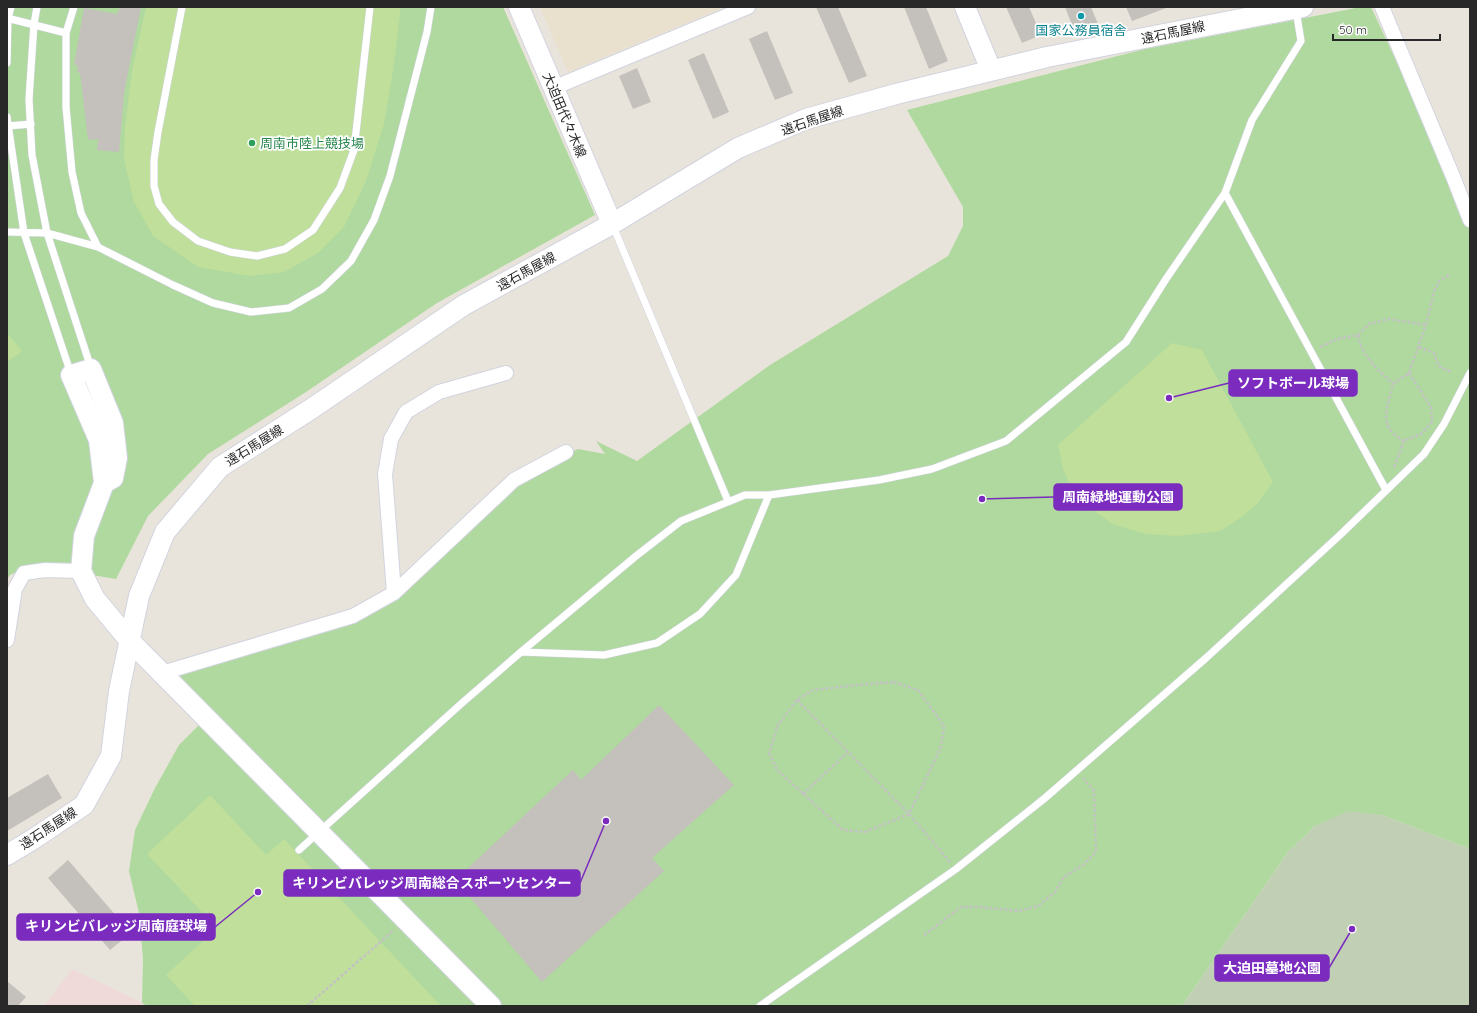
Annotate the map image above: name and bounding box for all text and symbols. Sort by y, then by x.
marker: 国家公務員宿舎 [1076,11,1086,21]
scale bar [1333,16,1440,42]
street label: 遠石馬屋線 [1140,17,1206,47]
place label: 国家公務員宿舎 [1035,22,1127,38]
text: 50 m [1339,22,1367,37]
street label: 大迫田代々木線 [540,70,590,160]
street label: 遠石馬屋線 [779,102,845,138]
place label: 周南市陸上競技場 [260,135,364,151]
marker: 周南市陸上競技場 [247,138,257,148]
street label: 遠石馬屋線 [494,248,558,294]
callout: ソフトボール球場 [1229,370,1357,396]
text: ソフトボール球場 [1237,374,1349,392]
street label: 遠石馬屋線 [222,421,286,469]
callout: 周南緑地運動公園 [1054,484,1182,510]
text: 周南緑地運動公園 [1062,488,1174,506]
street label: 遠石馬屋線 [16,804,80,852]
callout: キリンビバレッジ周南総合スポーツセンター [284,870,580,896]
text: キリンビバレッジ周南総合スポーツセンター [292,874,572,892]
callout: キリンビバレッジ周南庭球場 [17,914,215,940]
text: キリンビバレッジ周南庭球場 [25,917,207,935]
callout: 大迫田墓地公園 [1215,955,1329,981]
text: 大迫田墓地公園 [1223,959,1321,977]

